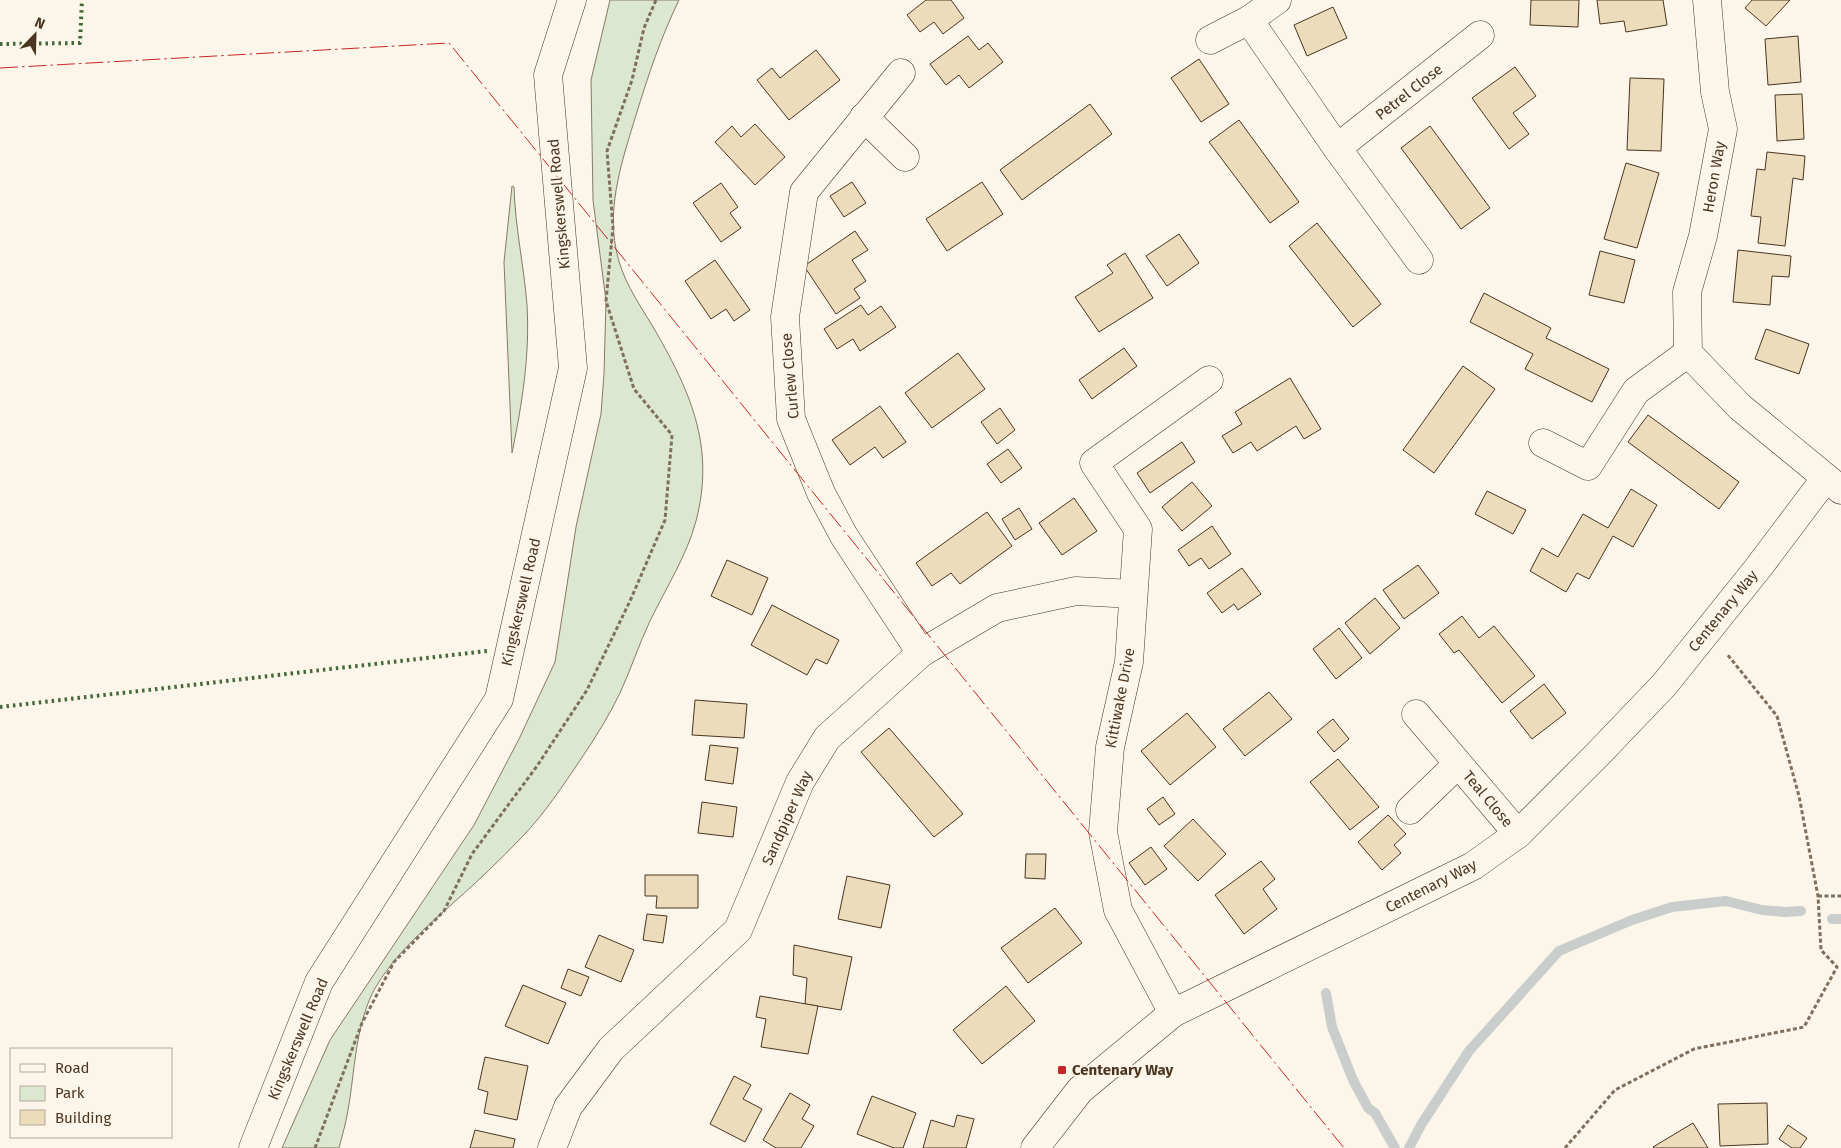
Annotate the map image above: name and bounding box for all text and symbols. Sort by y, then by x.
north arrow [10,10,60,60]
text: N [32,14,47,33]
street label: Petrel Close [1372,60,1446,124]
street label: Kingskerswell Road [544,138,574,270]
street label: Heron Way [1699,139,1729,214]
street label: Curlew Close [777,332,803,420]
street label: Kingskerswell Road [497,536,545,668]
street label: Centenary Way [1685,566,1762,655]
street label: Kittiwake Drive [1101,646,1139,750]
street label: Sandpiper Way [758,767,816,868]
street label: Teal Close [1459,767,1517,831]
street label: Centenary Way [1382,855,1480,917]
street label: Kingskerswell Road [264,975,332,1103]
legend [10,1048,172,1138]
text: Road [55,1059,90,1077]
place label: Centenary Way [1072,1061,1174,1079]
marker: Centenary Way [1056,1064,1068,1076]
text: Park [55,1084,85,1102]
text: Building [55,1109,111,1127]

